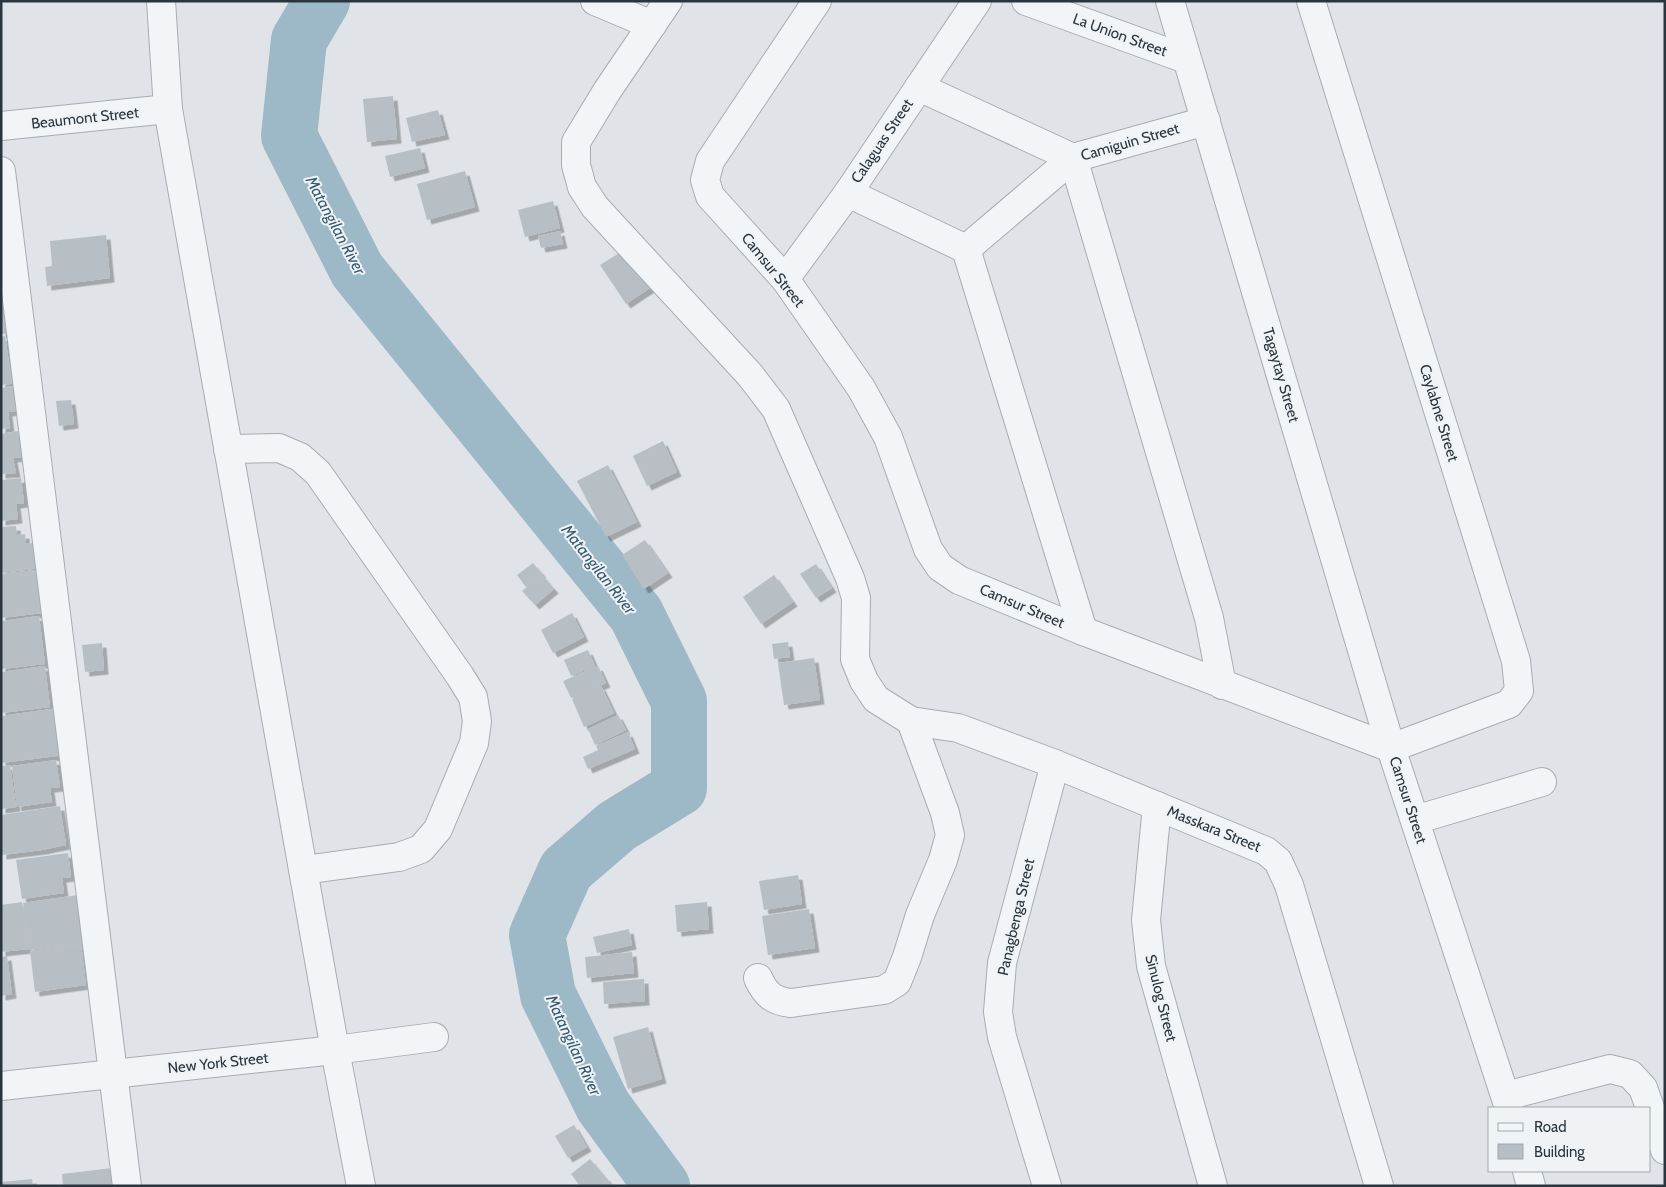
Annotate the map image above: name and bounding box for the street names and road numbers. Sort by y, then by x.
street label: La Union Street [1070,10,1170,60]
street label: Calaguas Street [847,95,917,187]
street label: Beaumont Street [30,103,140,133]
street label: Camiguin Street [1079,119,1181,165]
street label: Camsur Street [738,229,808,311]
street label: Tagaytay Street [1259,326,1303,424]
street label: Caylabne Street [1416,362,1462,464]
street label: Camsur Street [977,580,1067,632]
street label: Camsur Street [1385,754,1431,846]
street label: Masskara Street [1165,802,1263,856]
street label: Panagbenga Street [994,857,1038,977]
street label: Sinulog Street [1141,953,1181,1043]
street label: New York Street [167,1049,269,1077]

